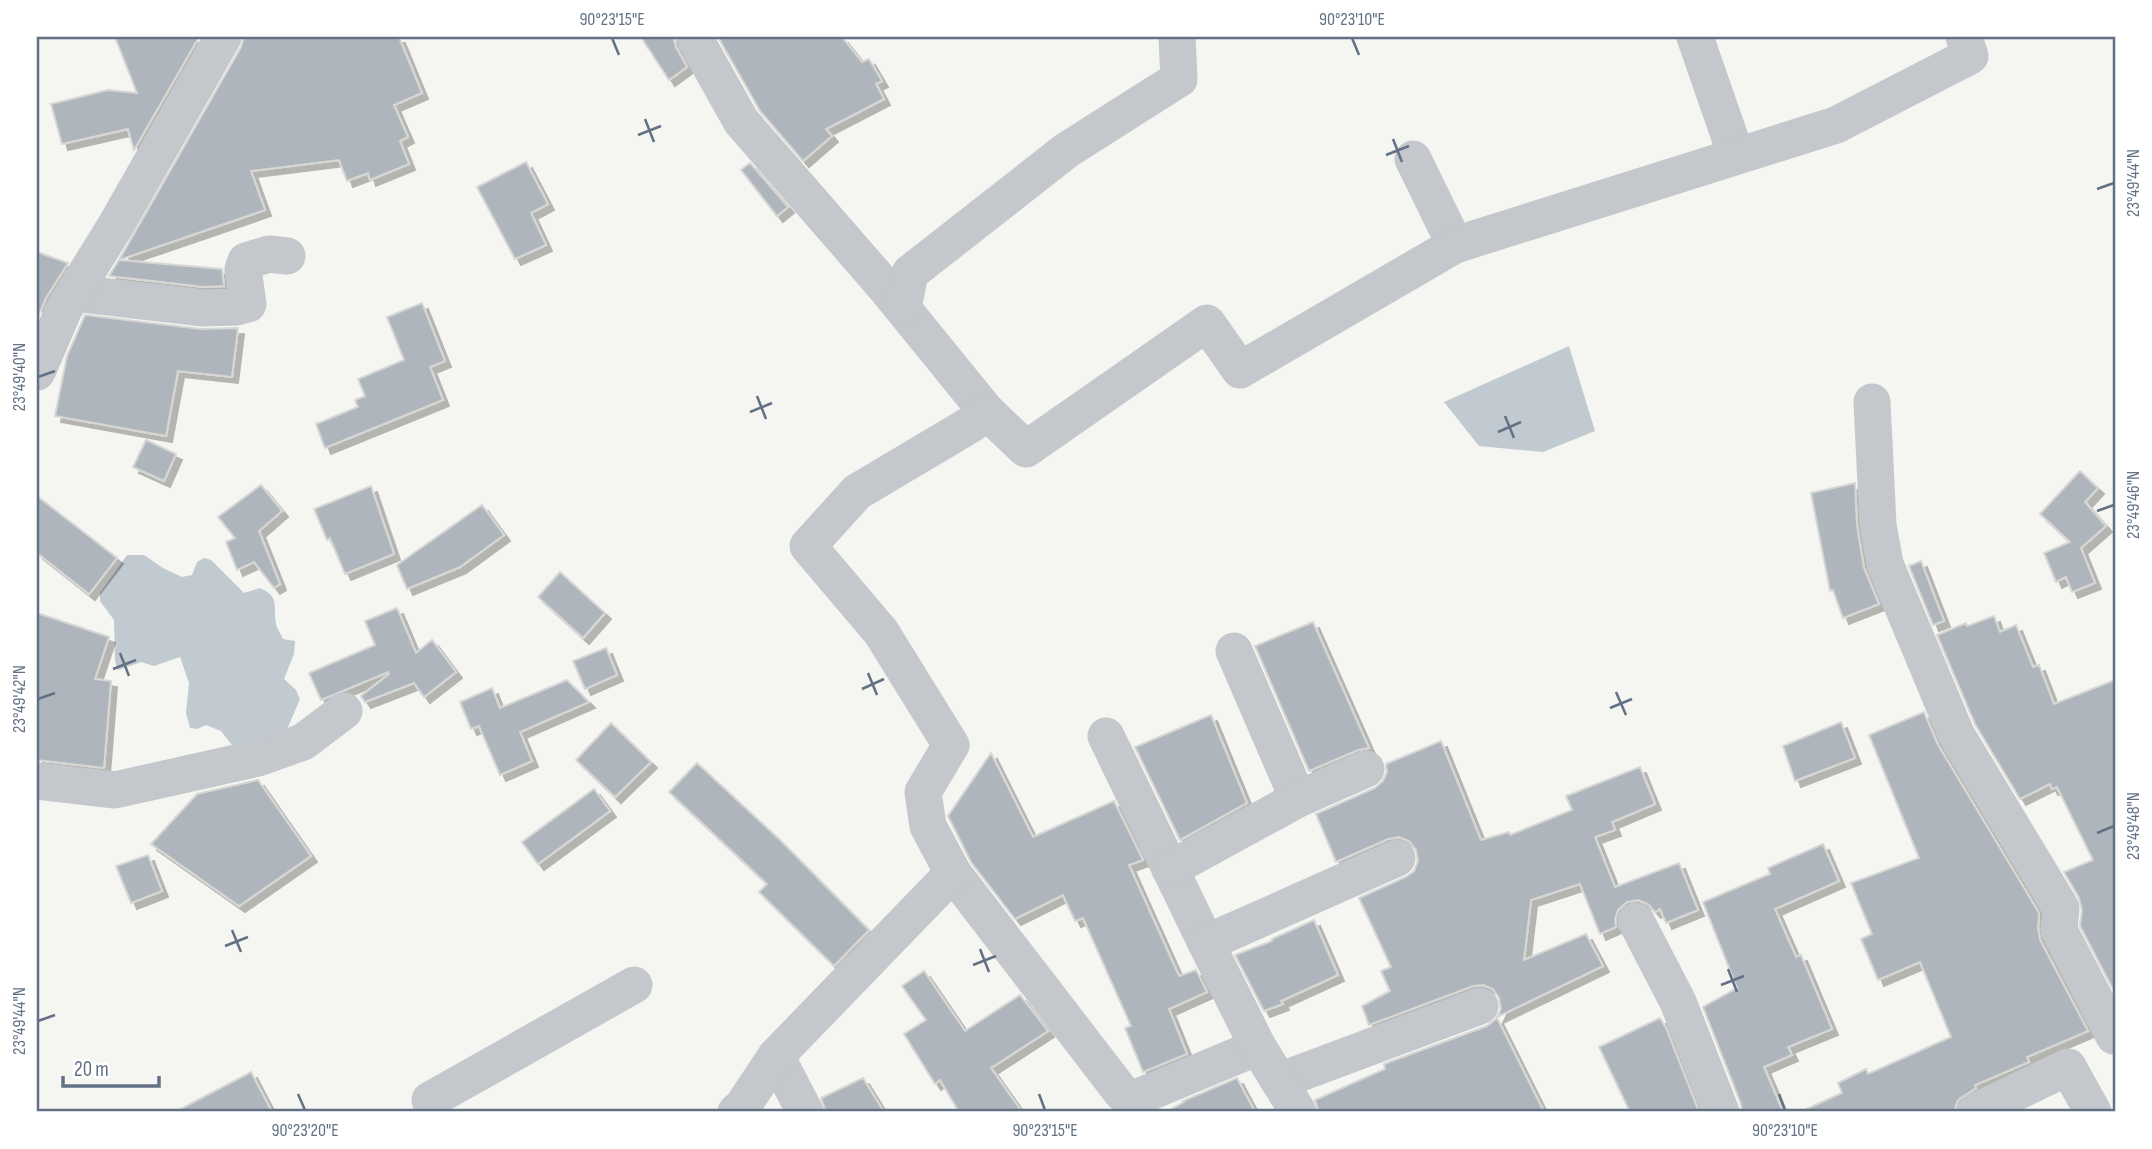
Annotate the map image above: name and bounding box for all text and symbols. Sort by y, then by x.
text: 90°23'15"E [579,9,645,30]
text: 90°23'10"E [1319,9,1385,30]
text: 23°49'44"N [2123,149,2144,217]
text: 23°49'40"N [9,343,30,411]
text: 23°49'46"N [2123,471,2144,539]
text: 23°49'42"N [9,665,30,733]
text: 23°49'48"N [2123,792,2144,860]
text: 23°49'44"N [9,987,30,1055]
scale bar [63,1044,159,1088]
text: 20 m [74,1057,109,1082]
text: 90°23'20"E [271,1120,339,1141]
text: 90°23'15"E [1012,1120,1078,1141]
text: 90°23'10"E [1752,1120,1818,1141]

